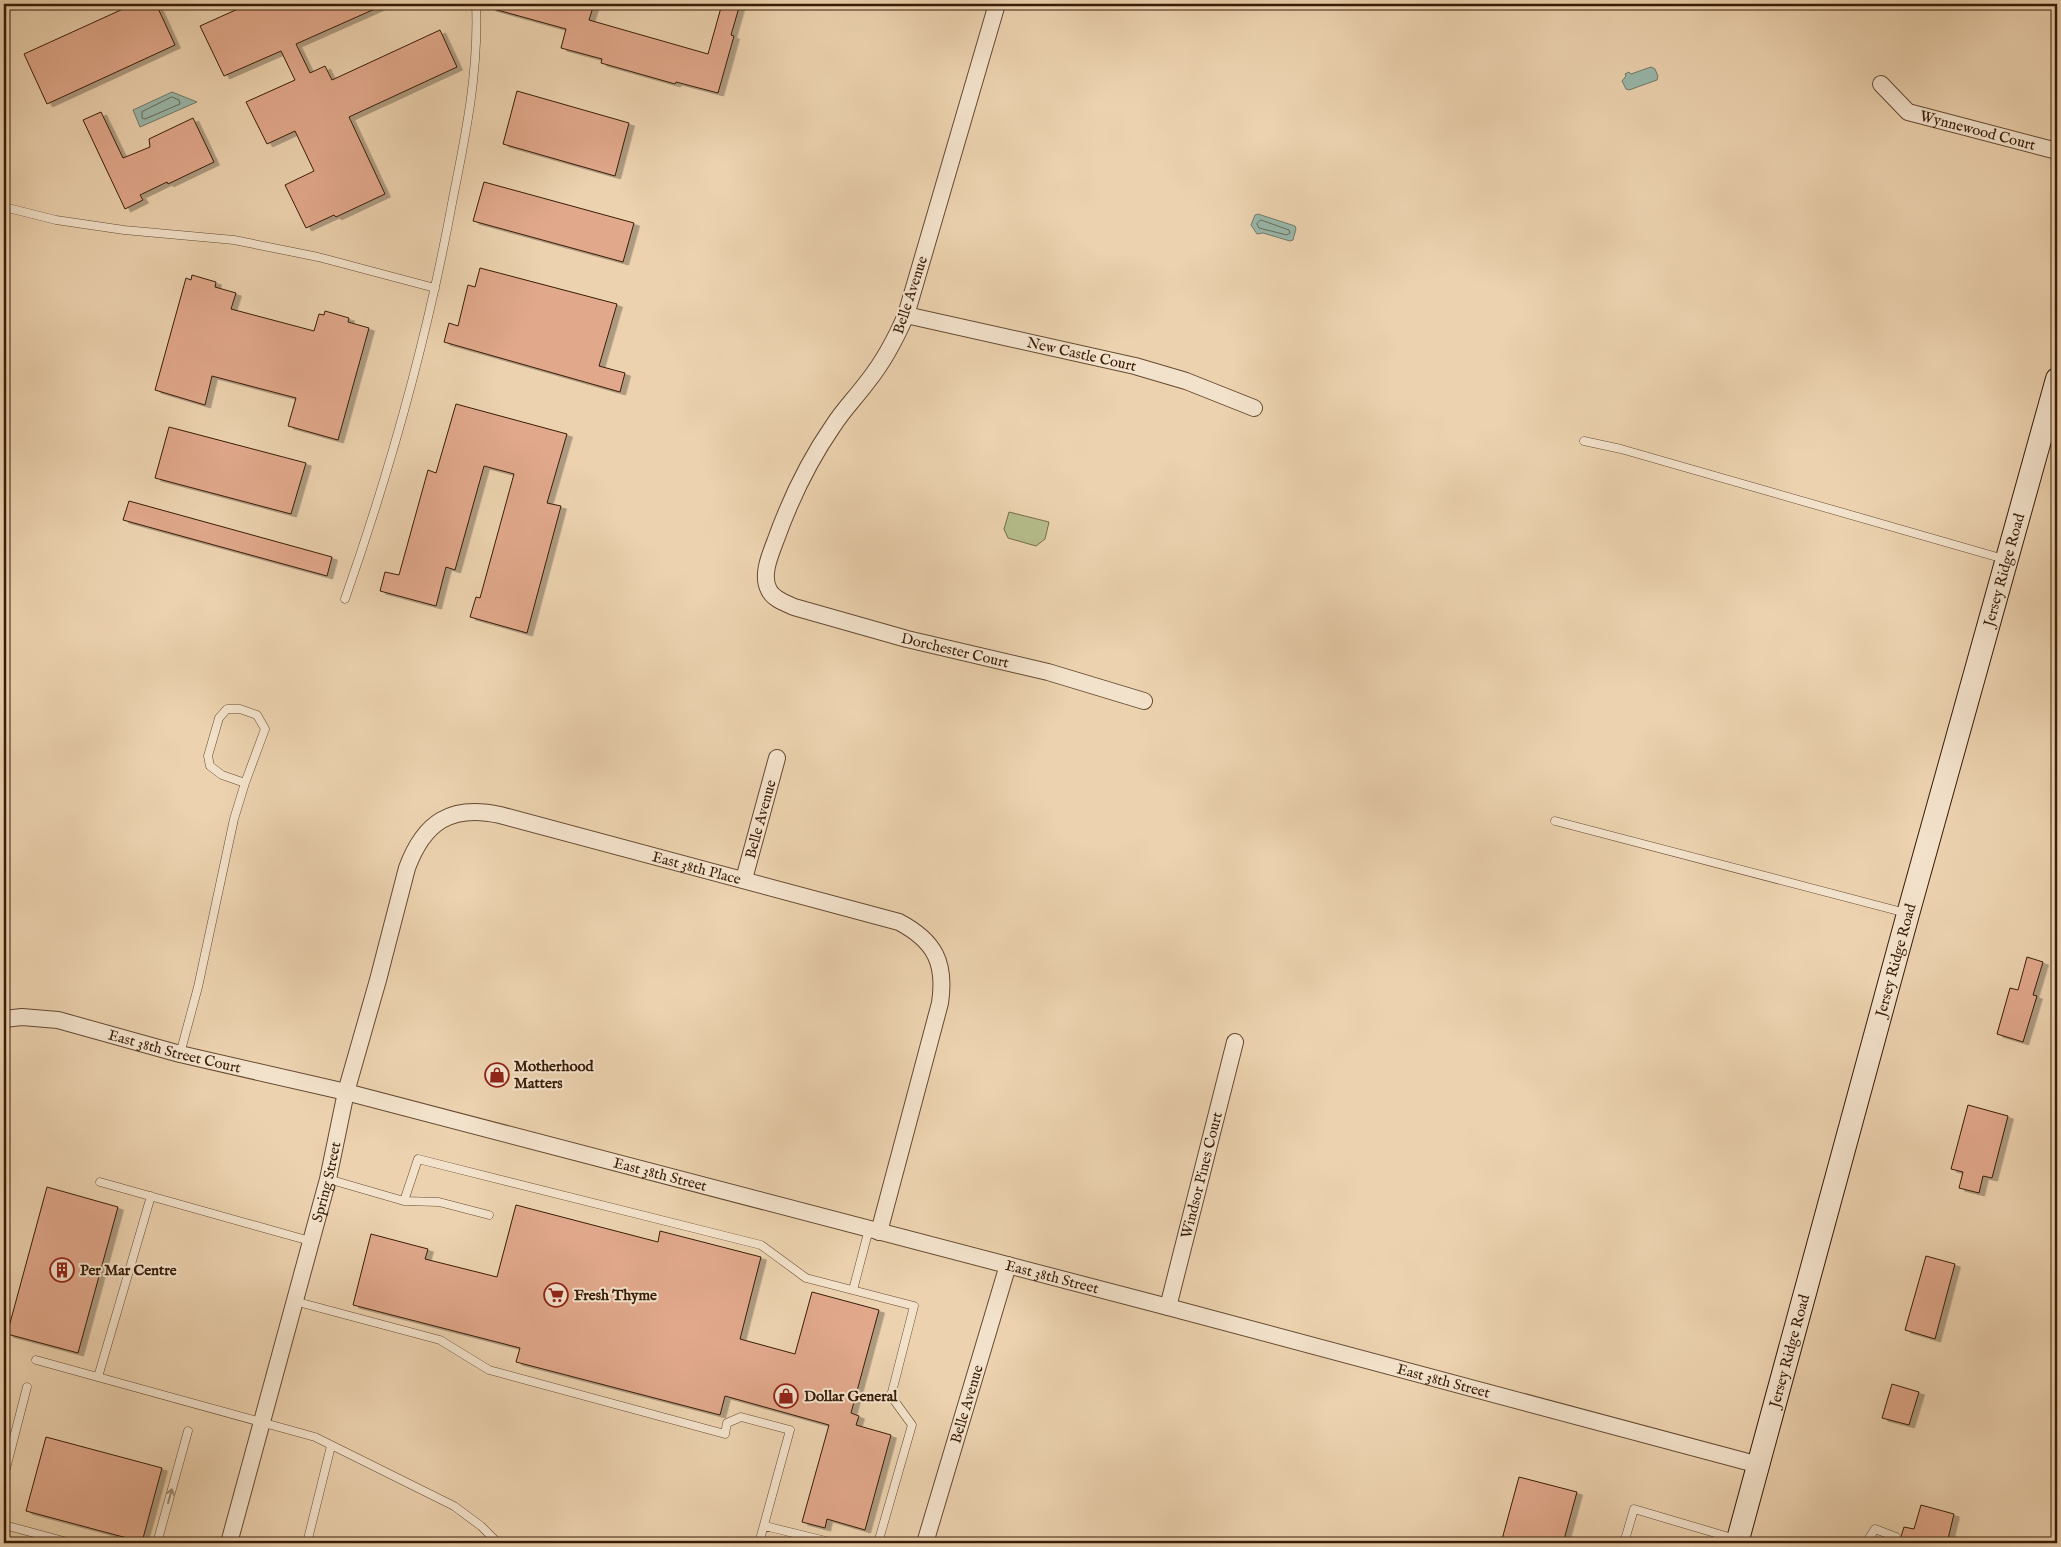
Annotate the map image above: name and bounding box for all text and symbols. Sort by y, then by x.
street label: Wynnewood Court [1918,107,2038,155]
street label: Belle Avenue [889,254,932,337]
street label: New Castle Court [1025,333,1138,376]
street label: Jersey Ridge Road [1979,510,2029,631]
street label: Dorchester Court [899,629,1011,673]
street label: Belle Avenue [741,778,781,861]
street label: East 38th Place [650,847,743,889]
street label: Jersey Ridge Road [1871,901,1921,1021]
street label: East 38th Street Court [106,1025,243,1078]
place label: Motherhood Matters [514,1057,595,1093]
shop icon: Motherhood Matters [484,1062,510,1088]
street label: Windsor Pines Court [1177,1110,1227,1241]
street label: Spring Street [308,1140,345,1224]
street label: East 38th Street [611,1153,709,1196]
street label: East 38th Street [1003,1256,1101,1298]
building icon: Per Mar Centre [49,1257,75,1283]
place label: Per Mar Centre [80,1261,177,1280]
supermarket icon: Fresh Thyme [543,1282,569,1308]
place label: Fresh Thyme [574,1286,657,1305]
street label: Jersey Ridge Road [1765,1291,1814,1412]
street label: East 38th Street [1395,1360,1492,1403]
street label: Belle Avenue [946,1363,988,1446]
shop icon: Dollar General [773,1383,799,1409]
place label: Dollar General [804,1387,898,1406]
one-way arrow [166,1489,175,1505]

